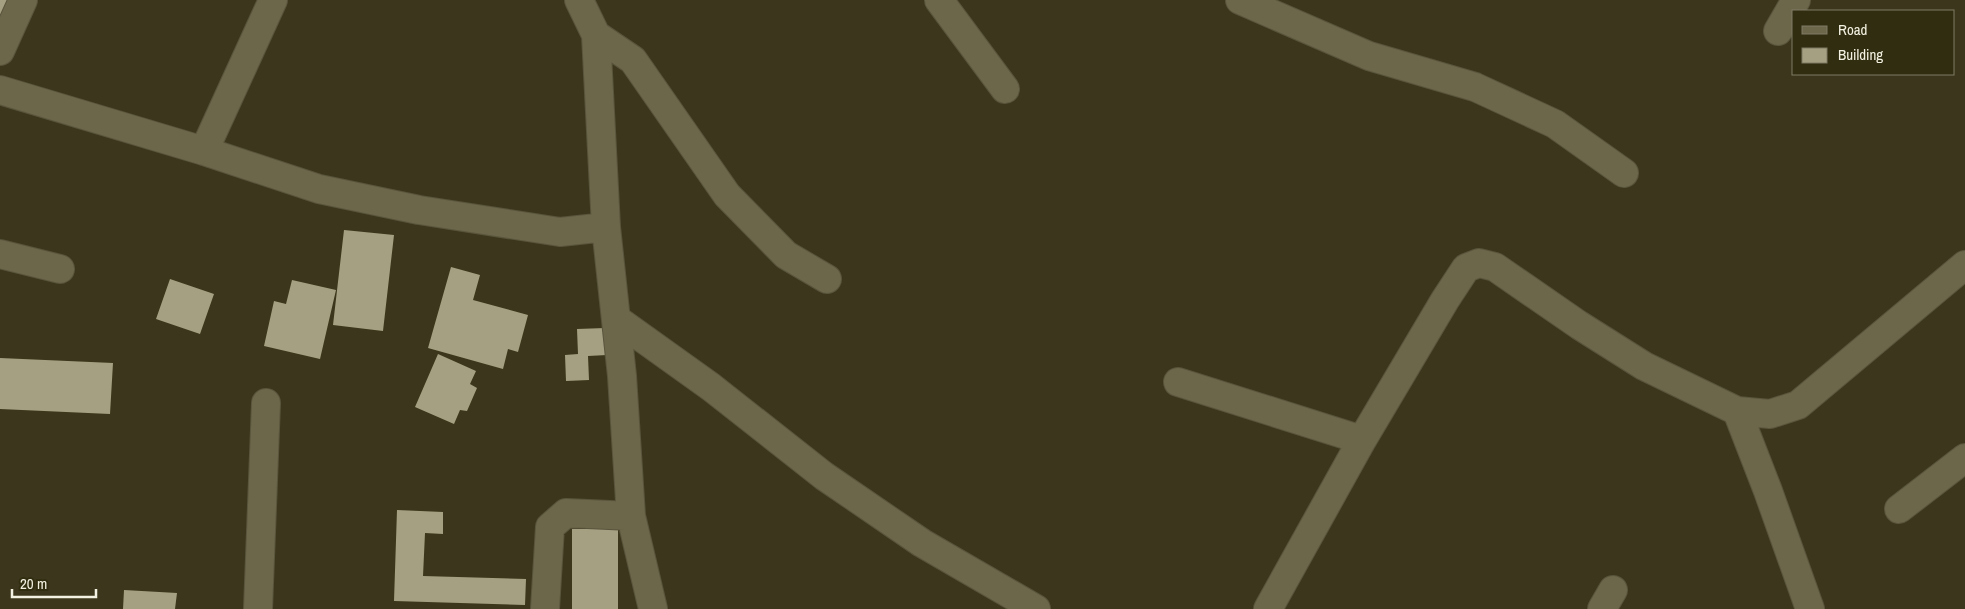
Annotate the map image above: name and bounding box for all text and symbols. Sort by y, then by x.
legend [1792,10,1955,75]
text: Road [1838,19,1867,40]
text: Building [1838,44,1883,65]
scale bar [12,566,96,598]
text: 20 m [20,573,47,594]

